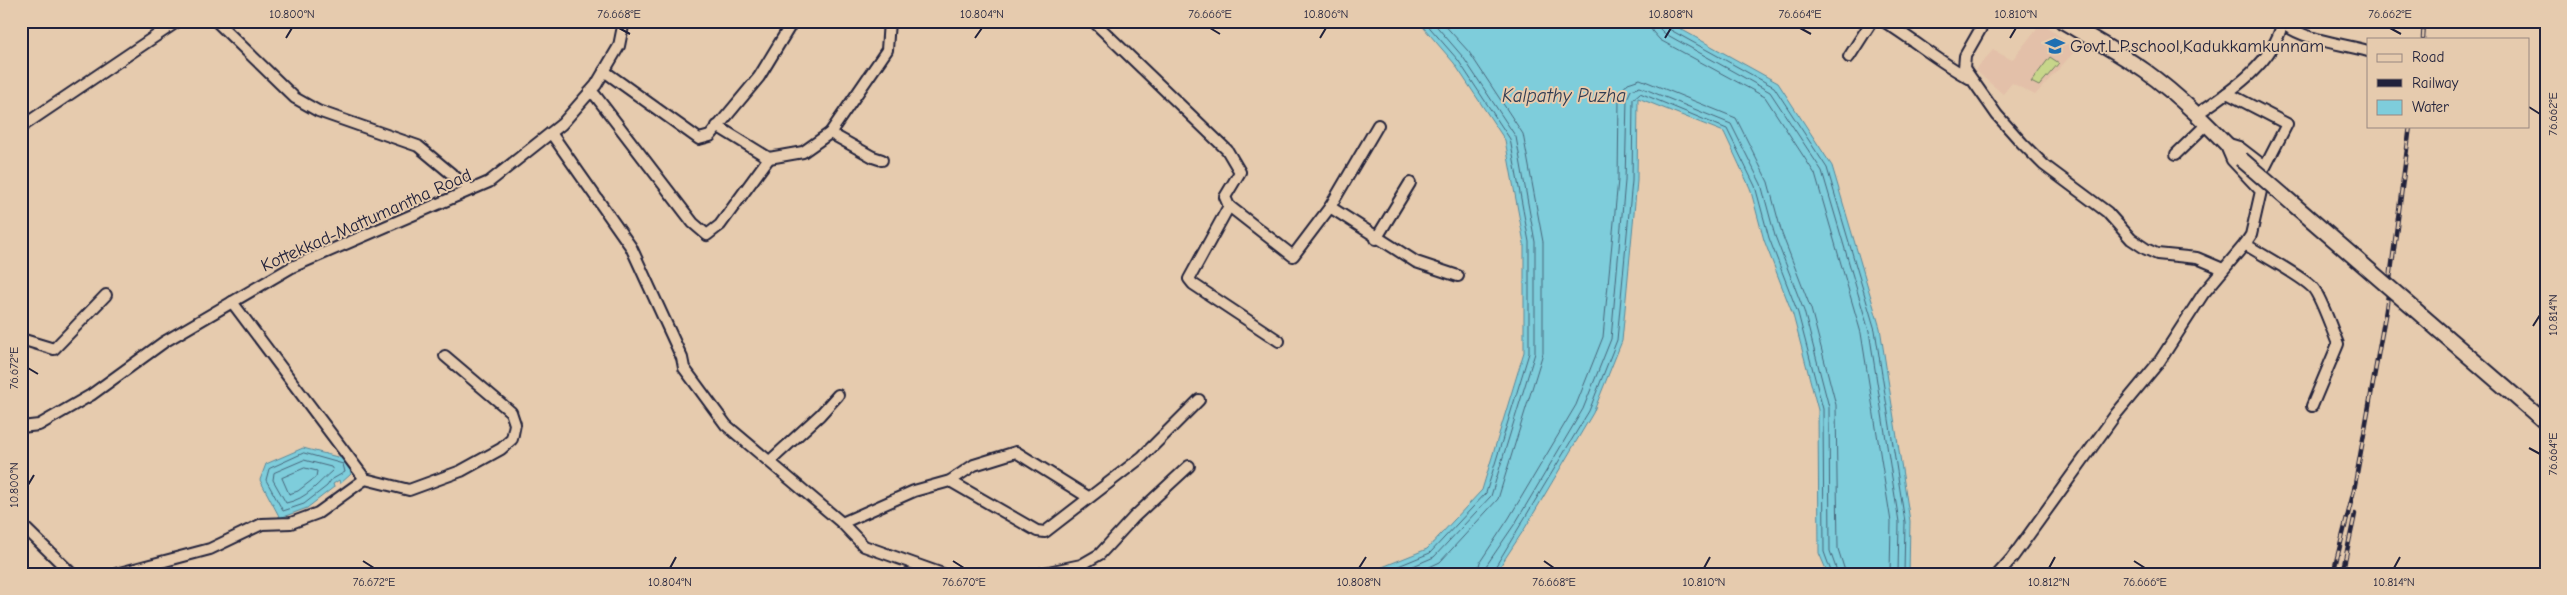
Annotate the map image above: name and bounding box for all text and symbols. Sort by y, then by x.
text: 10.800°N [269,7,315,21]
text: 76.668°E [597,7,641,21]
text: 10.804°N [960,7,1004,21]
text: 76.666°E [1188,7,1232,21]
text: 10.806°N [1304,7,1348,21]
text: 10.808°N [1649,7,1693,21]
text: 76.664°E [1779,7,1821,21]
text: 10.810°N [1995,7,2038,21]
text: 76.662°E [2368,7,2412,21]
school or university icon: Govt.L.P.school,Kadukkamkunnam [2044,35,2066,57]
place label: Govt.L.P.school,Kadukkamkunnam [2070,36,2324,57]
legend [2367,38,2530,128]
text: Road [2412,48,2444,66]
text: Railway [2412,74,2459,92]
water label: Kalpathy Puzha [1502,85,1626,107]
text: 76.662°E [2546,92,2560,136]
text: Water [2412,98,2449,116]
street label: Kottekkad-Mattumantha Road [258,164,475,276]
text: 10.814°N [2546,294,2560,336]
text: 76.672°E [7,347,21,389]
text: 76.664°E [2546,433,2560,475]
text: 10.800°N [7,462,21,508]
text: 76.672°E [353,575,395,589]
text: 10.804°N [648,575,692,589]
text: 76.670°E [942,575,986,589]
text: 10.808°N [1337,575,1381,589]
text: 76.668°E [1532,575,1576,589]
text: 10.810°N [1683,575,1726,589]
text: 10.812°N [2028,575,2070,589]
text: 76.666°E [2123,575,2167,589]
text: 10.814°N [2373,575,2415,589]

